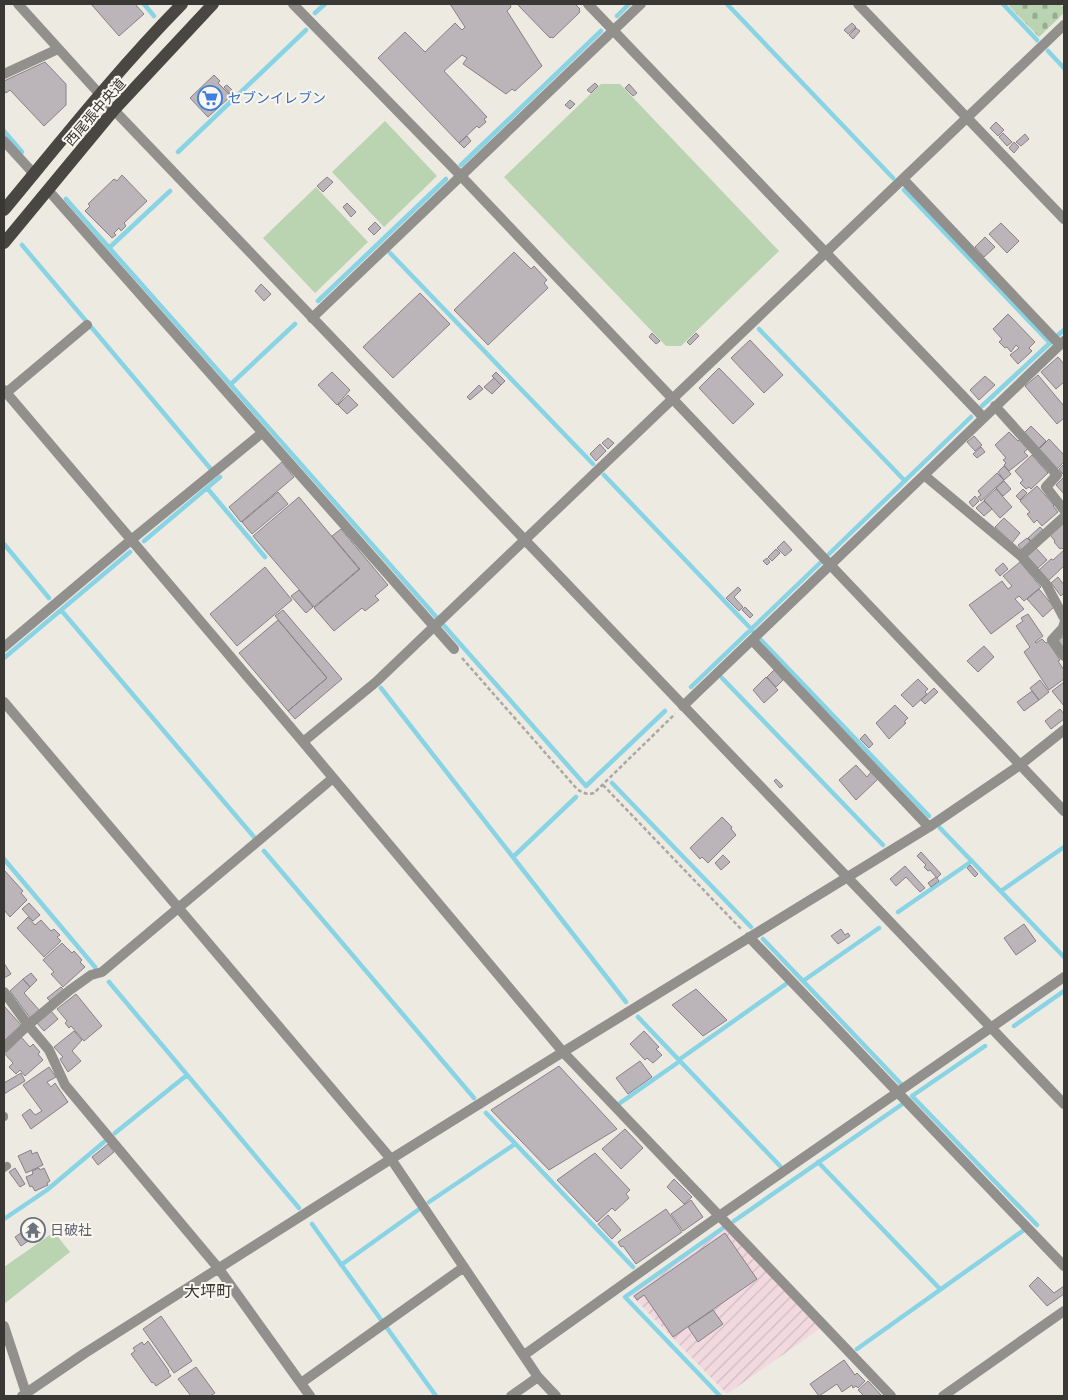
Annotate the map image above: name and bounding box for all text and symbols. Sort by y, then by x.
street label: 西尾張中央道 [61,75,129,150]
supermarket icon: セブンイレブン [197,85,223,111]
place label: セブンイレブン [228,90,326,107]
temple icon: 日破社 [20,1217,46,1243]
place label: 日破社 [50,1222,92,1239]
district label: 大坪町 [184,1283,232,1302]

